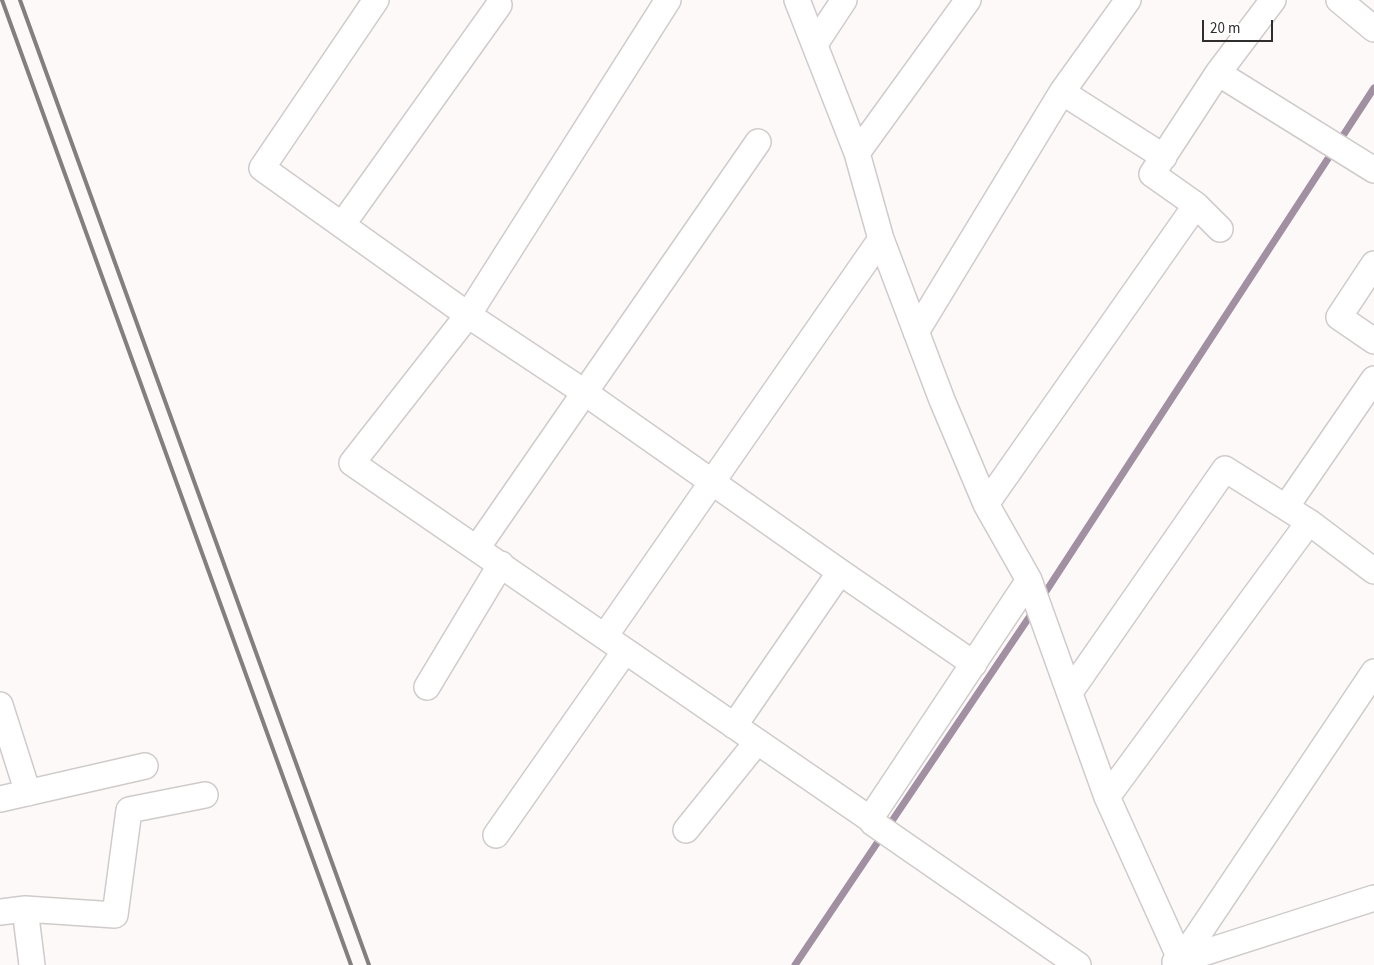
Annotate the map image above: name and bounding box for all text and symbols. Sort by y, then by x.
scale bar [1204,10,1275,42]
text: 20 m [1210,18,1240,39]

